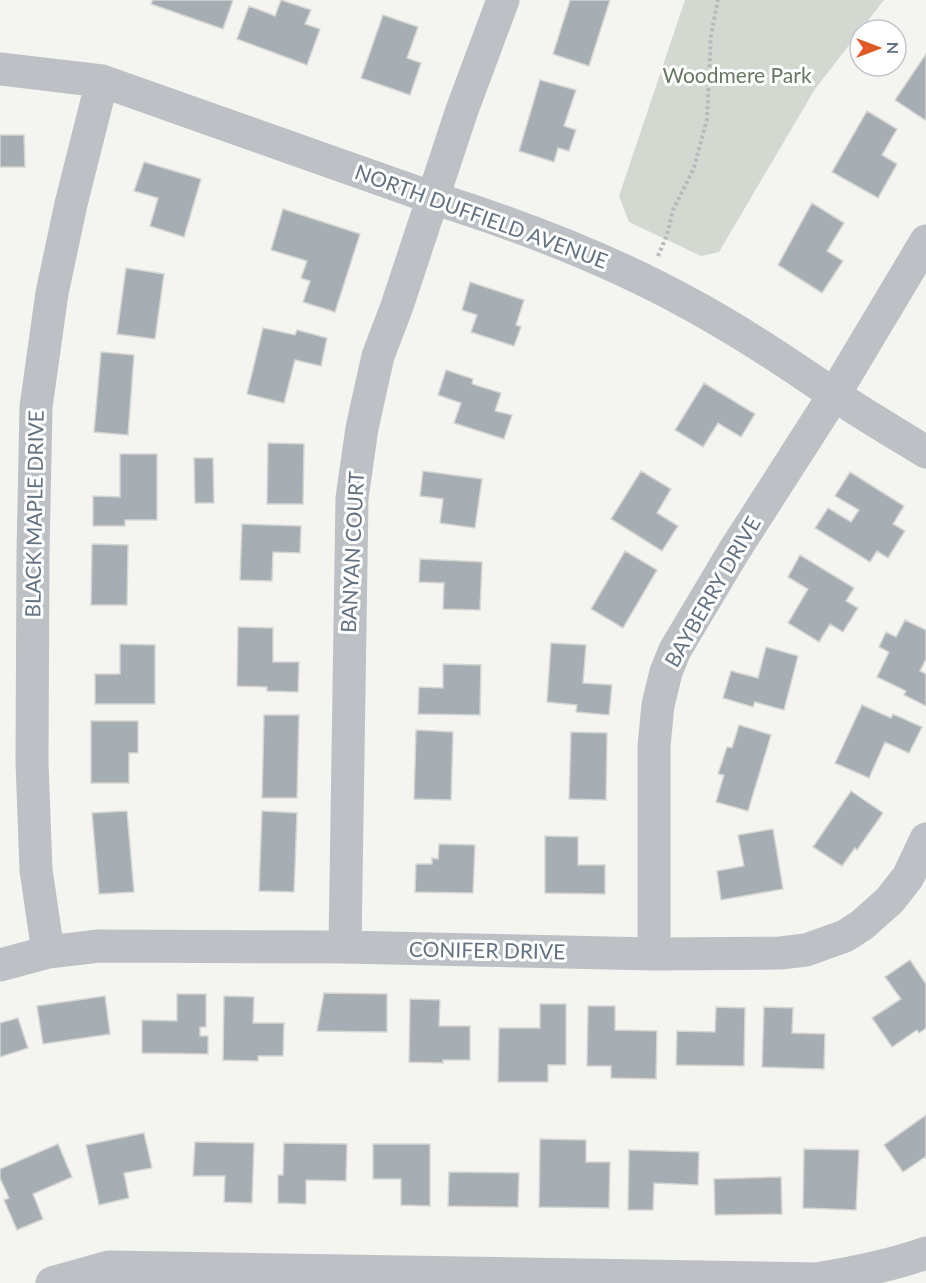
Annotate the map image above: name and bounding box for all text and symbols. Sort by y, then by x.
north arrow [848,18,908,78]
text: N [884,42,903,54]
park label: Woodmere Park [662,62,812,87]
street label: NORTH DUFFIELD AVENUE [352,158,611,273]
street label: BLACK MAPLE DRIVE [19,410,48,618]
street label: BANYAN COURT [335,470,368,633]
street label: BAYBERRY DRIVE [658,512,765,671]
street label: CONIFER DRIVE [409,936,565,963]

